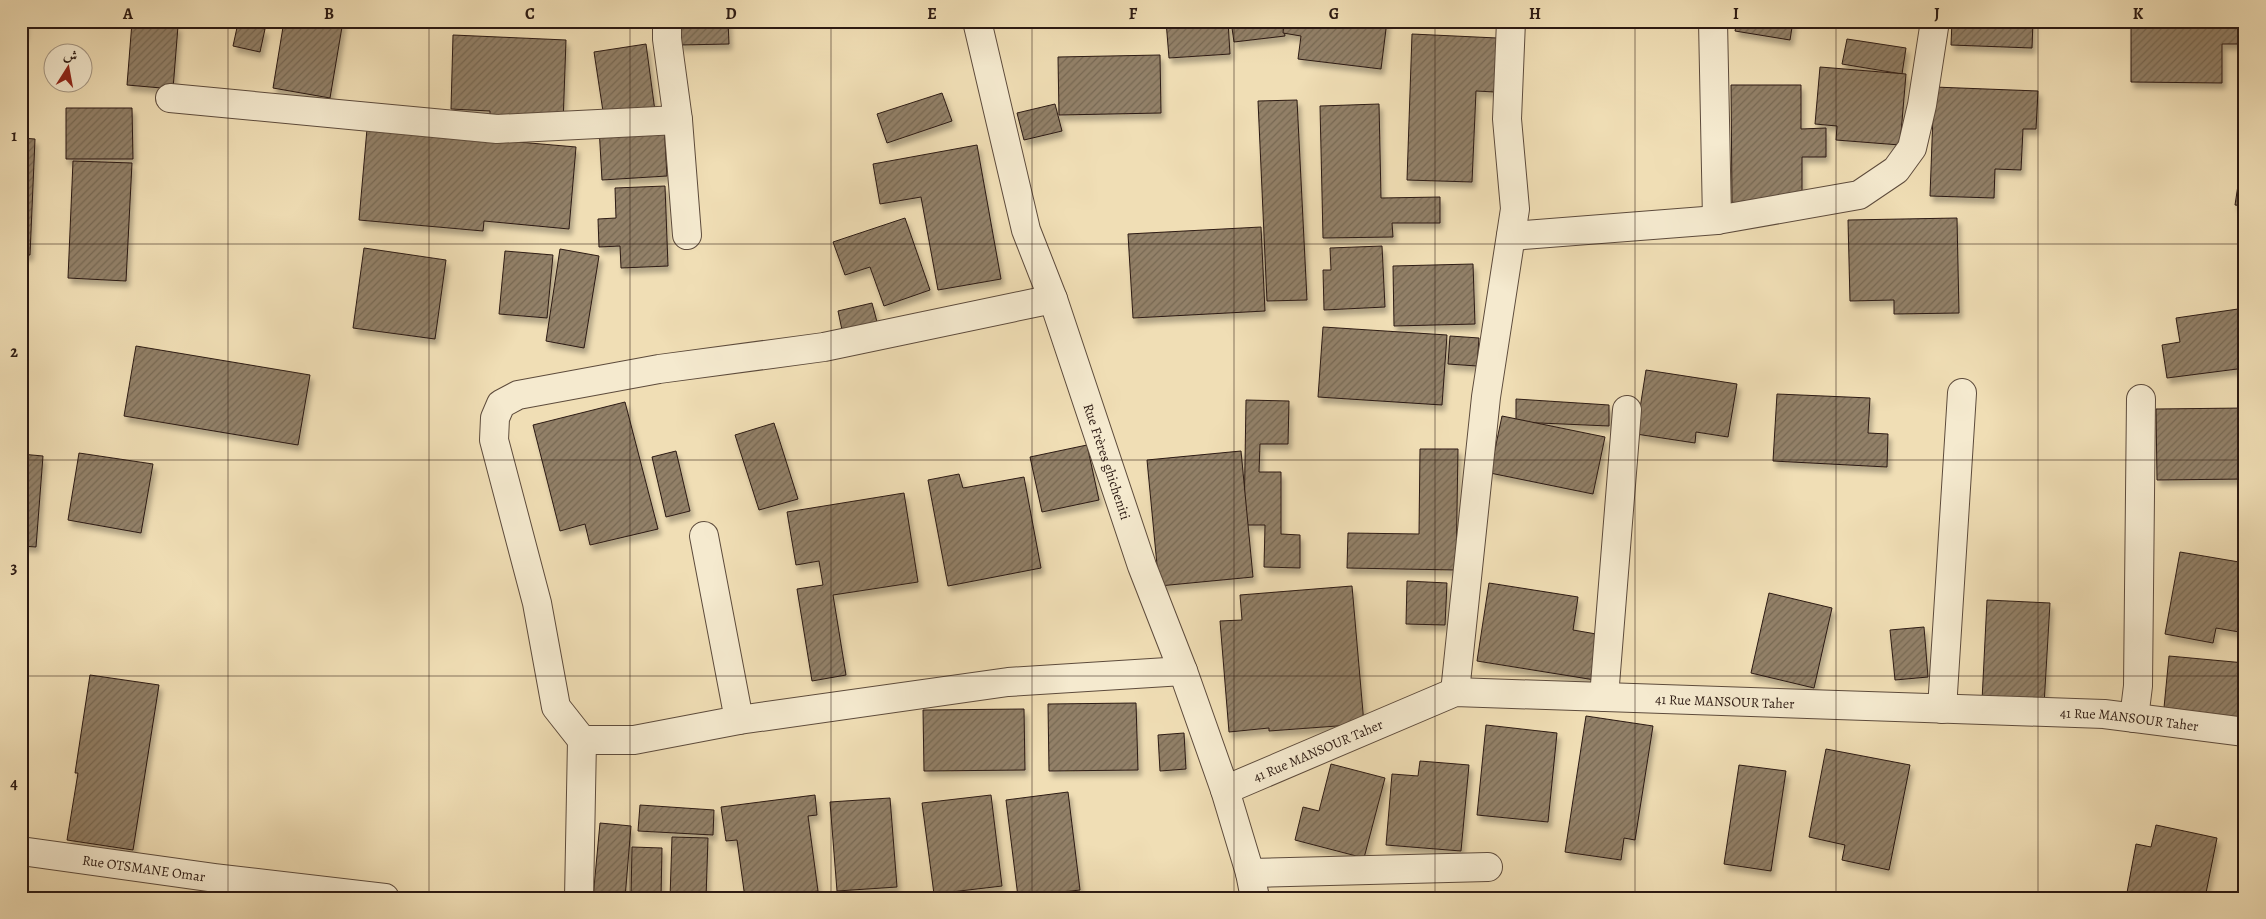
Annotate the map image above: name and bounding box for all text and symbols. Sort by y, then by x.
text: A [122,3,134,25]
text: B [324,3,334,25]
text: C [525,3,535,25]
text: D [725,3,737,25]
text: E [927,3,937,25]
text: F [1129,3,1138,25]
text: G [1329,3,1339,25]
text: H [1529,3,1541,25]
text: I [1733,3,1739,25]
text: J [1934,3,1940,25]
text: K [2133,3,2144,25]
north arrow [42,42,92,92]
text: ش [62,45,79,66]
text: 1 [11,125,17,147]
text: 2 [10,341,18,363]
street label: Rue Frères ghicheniti [1078,401,1135,522]
text: 3 [11,557,18,579]
street label: 41 Rue MANSOUR Taher [1655,690,1795,714]
street label: 41 Rue MANSOUR Taher [2060,704,2200,736]
street label: 41 Rue MANSOUR Taher [1250,715,1387,787]
text: 4 [10,773,18,795]
street label: Rue OTSMANE Omar [81,851,207,887]

